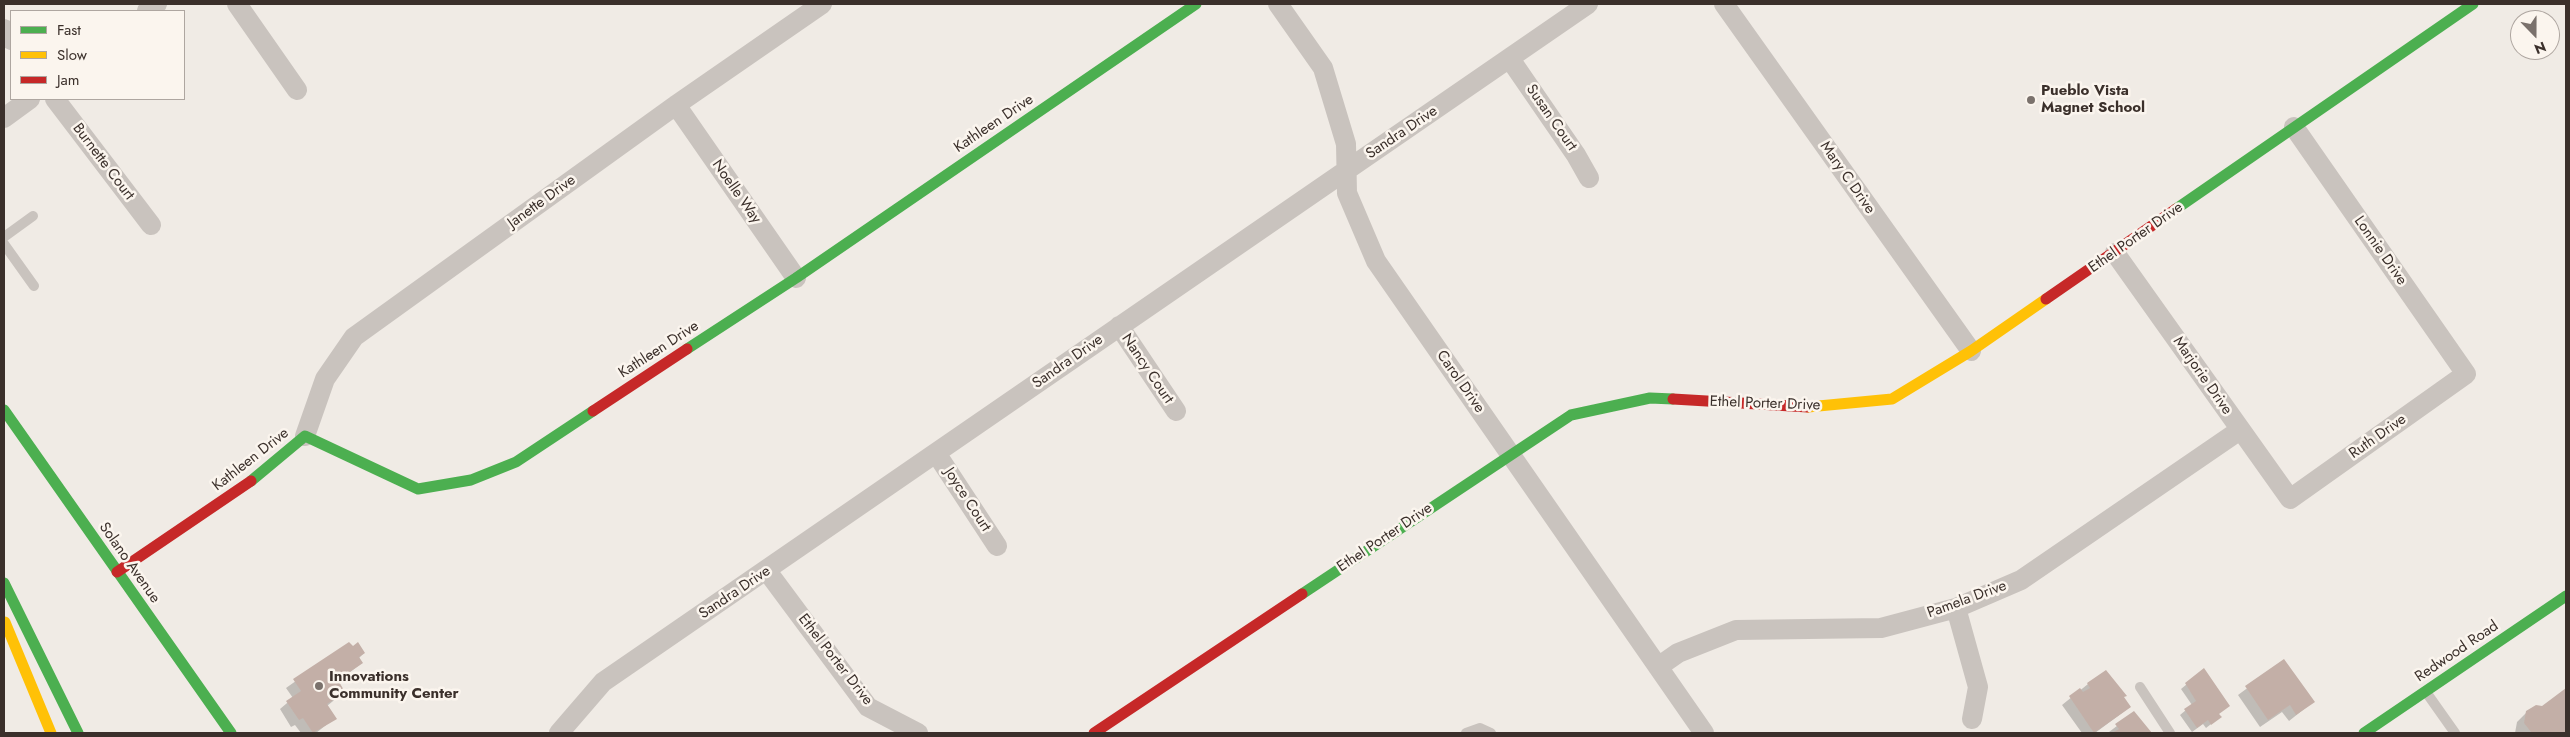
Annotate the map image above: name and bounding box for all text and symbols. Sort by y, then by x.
legend [10,10,185,100]
north arrow [2510,10,2560,60]
text: Fast [57,19,81,41]
text: N [2531,37,2549,59]
text: Slow [57,44,87,66]
text: Jam [57,69,80,91]
street label: Susan Court [1522,81,1580,155]
place label: Pueblo Vista Magnet School [2041,82,2145,117]
street label: Kathleen Drive [951,91,1037,157]
marker: Pueblo Vista Magnet School [2025,94,2037,106]
street label: Sandra Drive [1363,103,1441,163]
street label: Burnette Court [68,120,138,204]
street label: Mary C Drive [1815,138,1879,218]
street label: Noelle Way [707,157,765,227]
street label: Janette Drive [505,171,579,233]
street label: Ethel Porter Drive [2085,199,2187,277]
street label: Lonnie Drive [2350,213,2410,289]
street label: Kathleen Drive [616,317,702,383]
street label: Sandra Drive [1029,331,1107,393]
street label: Nancy Court [1117,331,1177,407]
street label: Marjorie Drive [2169,334,2235,418]
street label: Carol Drive [1432,347,1488,417]
street label: Ethel Porter Drive [1709,393,1821,415]
street label: Ruth Drive [2346,411,2410,463]
street label: Kathleen Drive [209,425,293,495]
street label: Joyce Court [940,465,994,535]
street label: Ethel Porter Drive [1334,500,1436,576]
street label: Solano Avenue [95,519,163,607]
street label: Sandra Drive [696,563,774,623]
street label: Pamela Drive [1925,577,2009,623]
street label: Ethel Porter Drive [794,611,876,709]
street label: Redwood Road [2412,618,2502,686]
place label: Innovations Community Center [329,668,459,703]
marker: Innovations Community Center [313,680,325,692]

